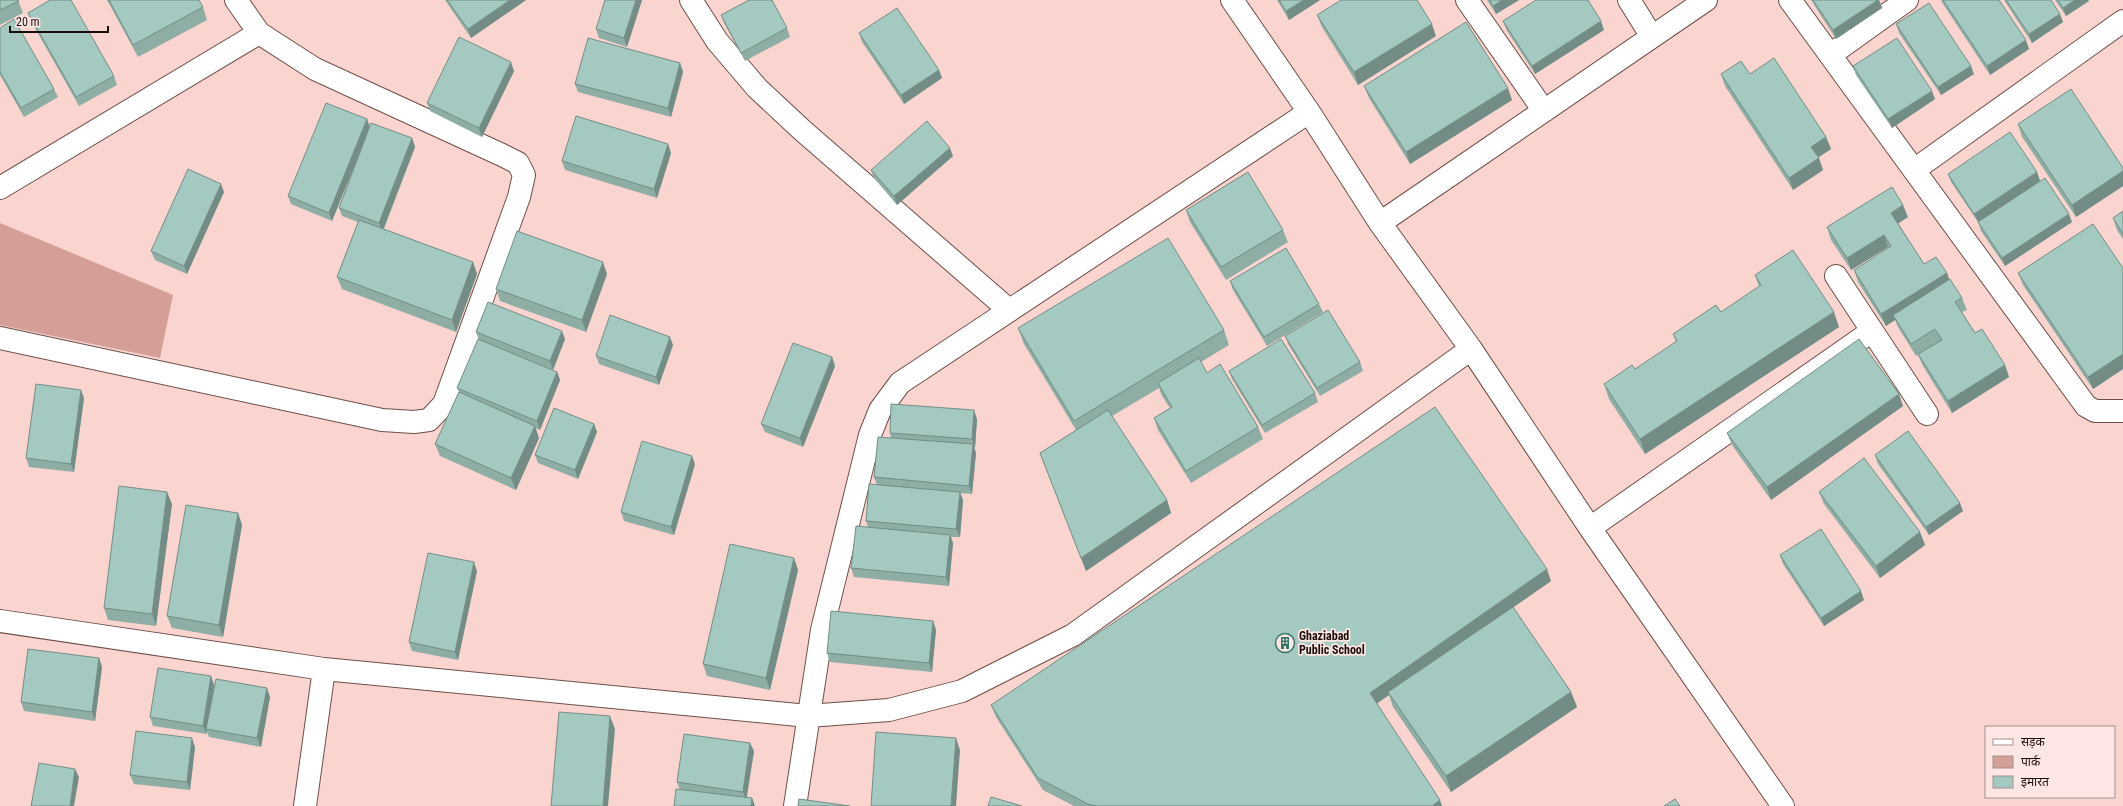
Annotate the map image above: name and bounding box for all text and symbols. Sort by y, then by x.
scale bar [10,8,108,34]
text: 20 m [16,15,40,29]
place label: Ghaziabad Public School [1299,629,1365,657]
building icon: Ghaziabad Public School [1274,632,1296,654]
legend [1985,726,2115,798]
text: सड़क [2021,735,2046,749]
text: पार्क [2021,755,2041,769]
text: इमारत [2021,775,2050,789]

